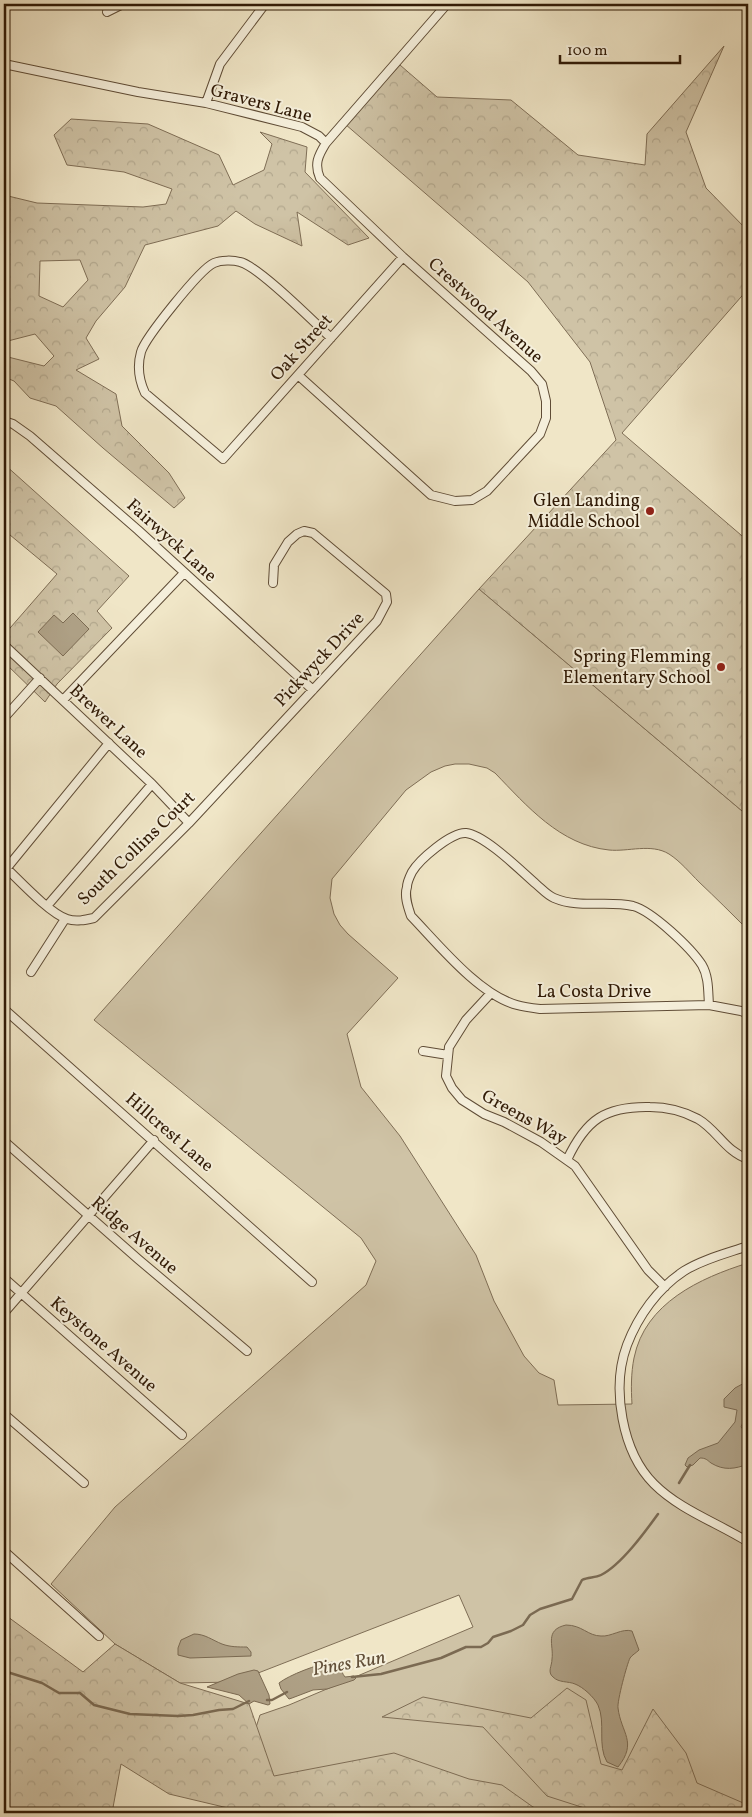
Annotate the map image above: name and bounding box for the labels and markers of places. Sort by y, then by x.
place label: Glen Landing Middle School [527,489,640,535]
marker: Glen Landing Middle School [644,505,656,517]
place label: Spring Flemming Elementary School [563,645,711,691]
marker: Spring Flemming Elementary School [715,661,727,673]

